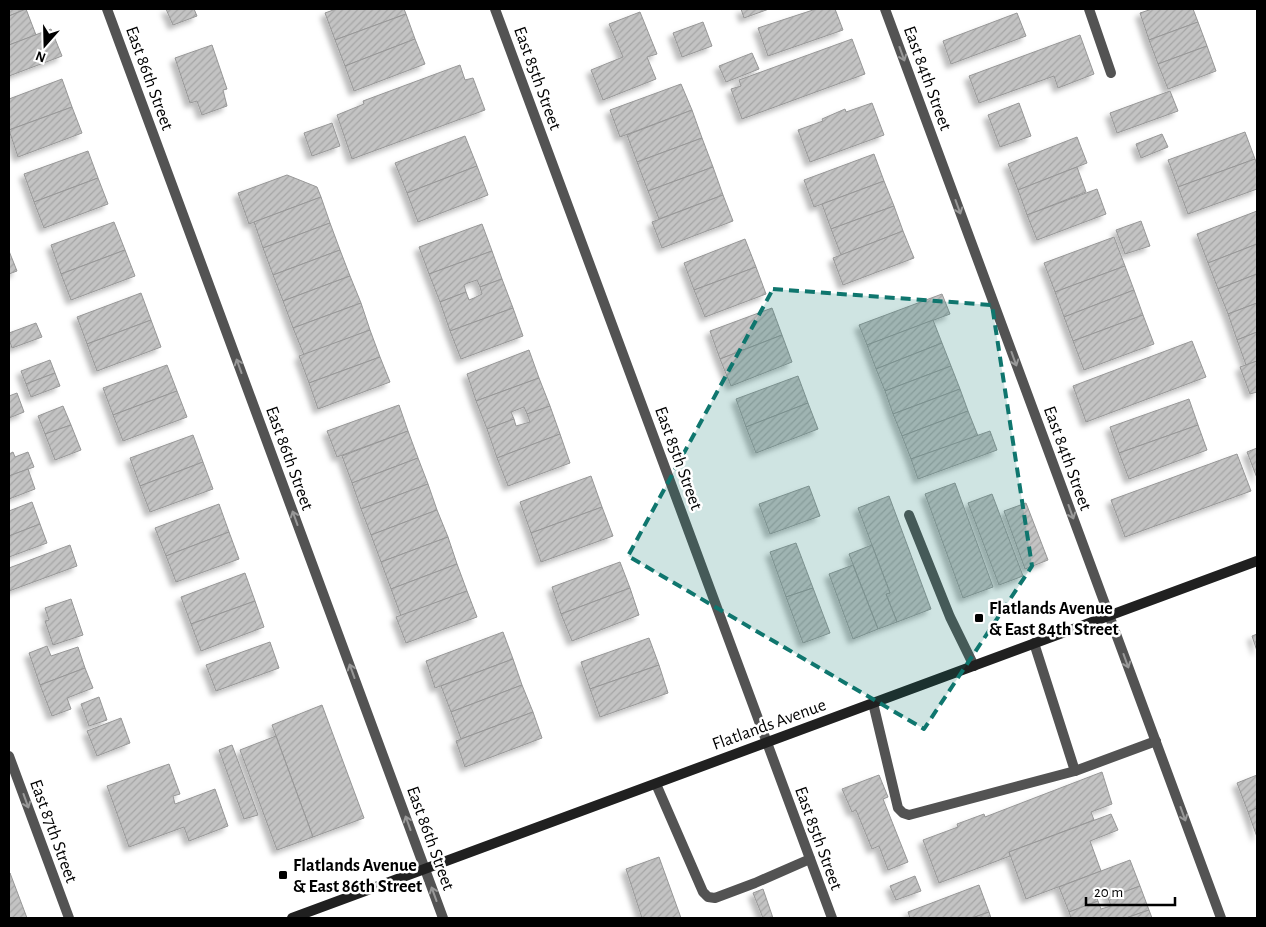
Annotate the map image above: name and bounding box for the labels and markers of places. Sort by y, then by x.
place label: Flatlands Avenue & East 84th Street [989,600,1118,639]
marker: Flatlands Avenue & East 84th Street [973,612,985,624]
place label: Flatlands Avenue & East 86th Street [293,857,422,896]
marker: Flatlands Avenue & East 86th Street [277,869,289,881]

